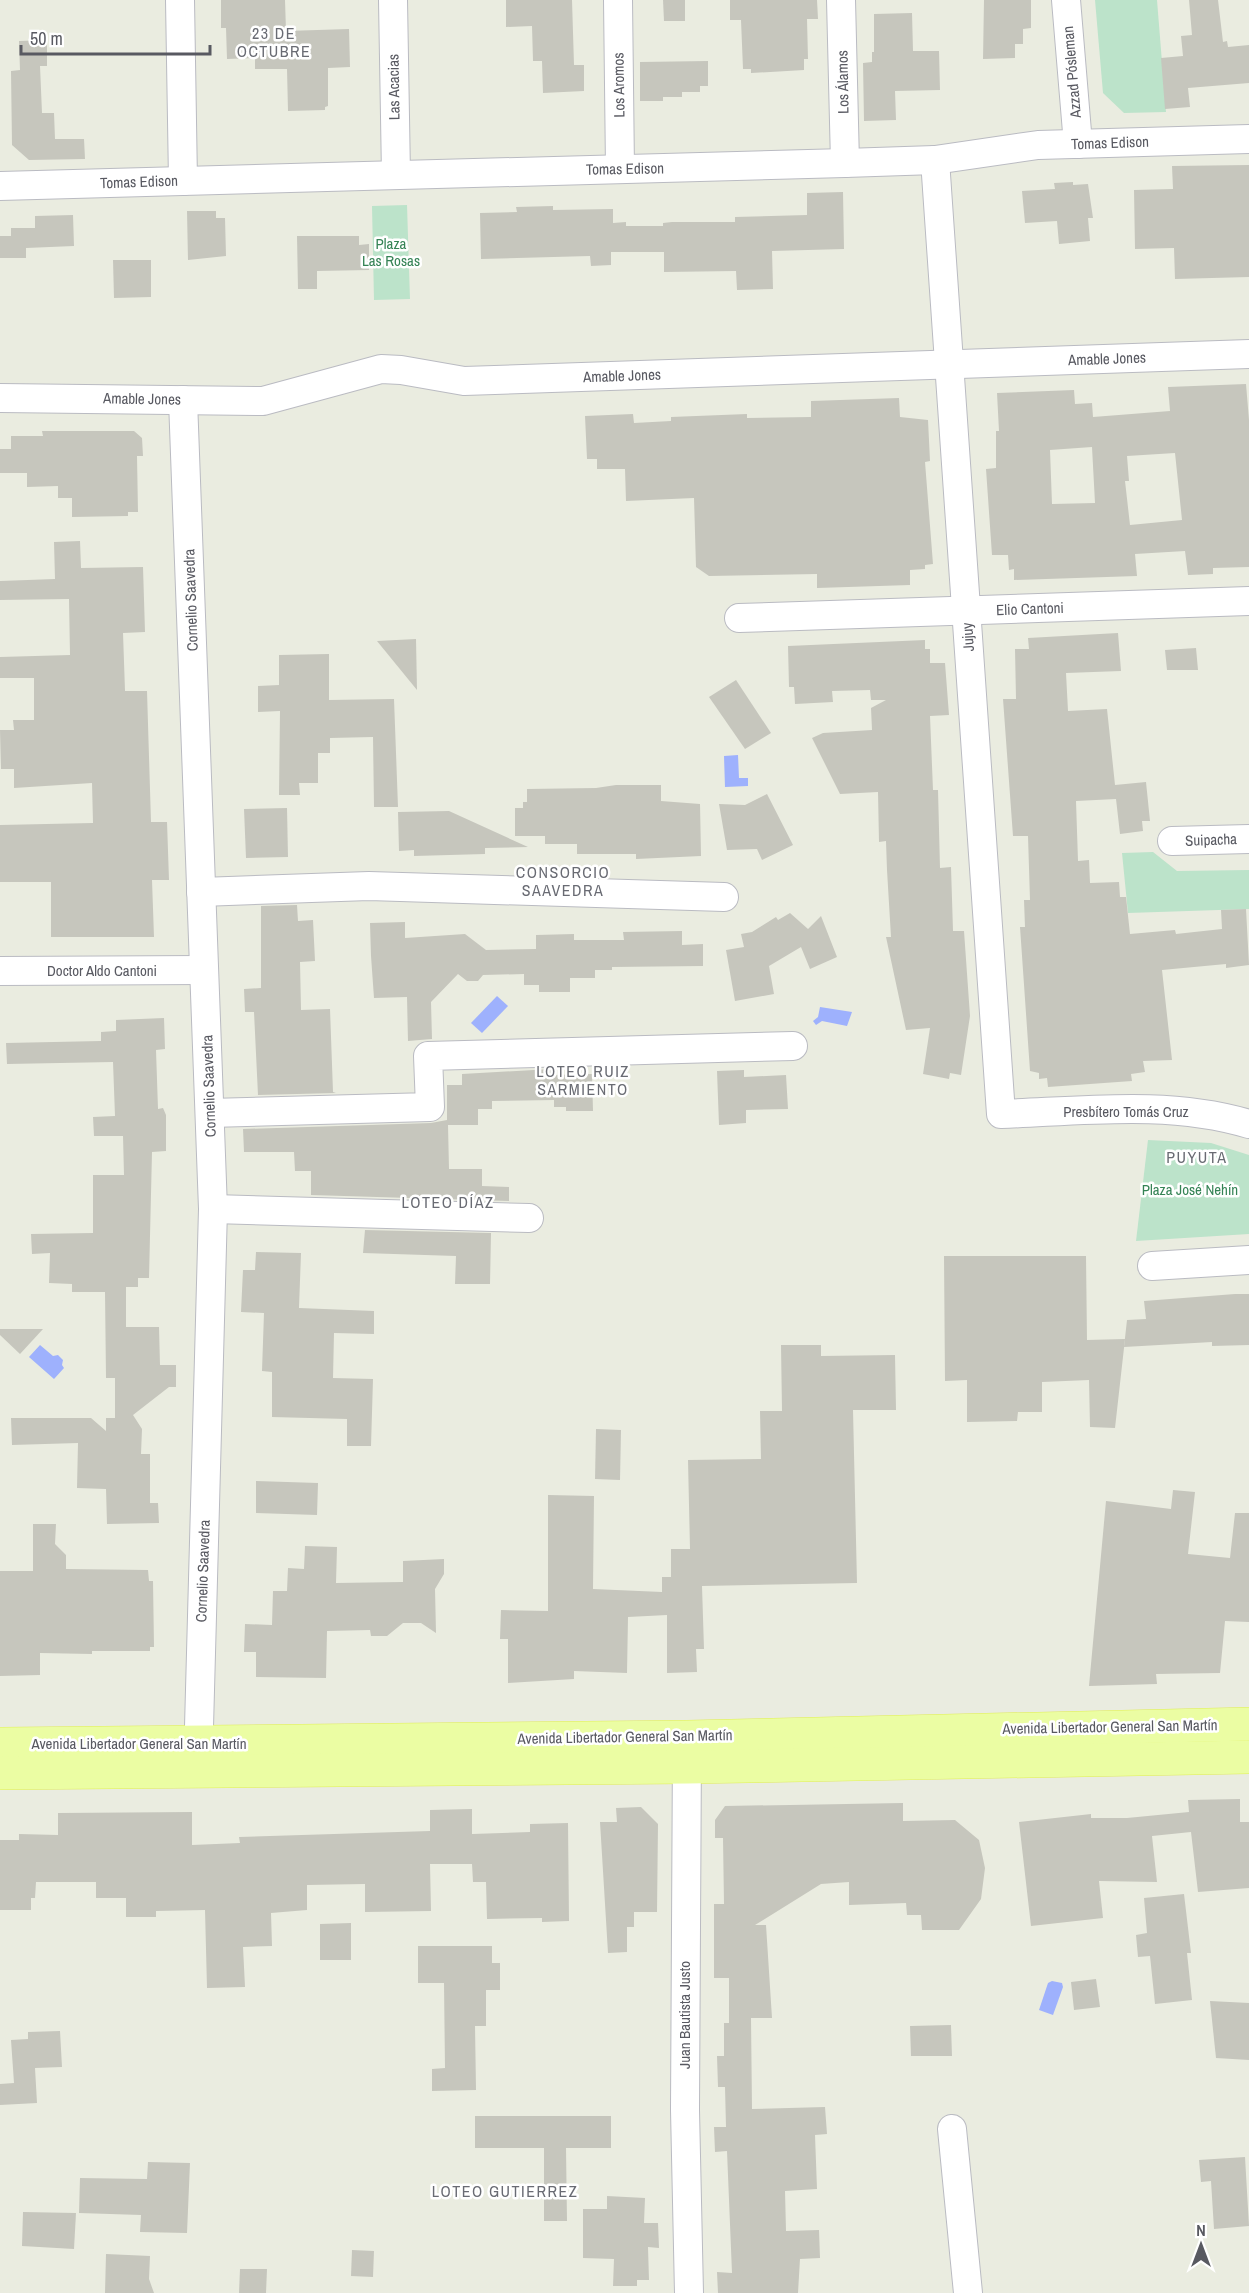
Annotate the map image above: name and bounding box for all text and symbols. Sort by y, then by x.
scale bar [21,18,210,56]
district label: 23 DE OCTUBRE [237,22,311,62]
street label: Azzad Pósleman [1057,25,1086,120]
text: 50 m [30,26,63,51]
street label: Los Álamos [831,50,854,114]
street label: Los Aromos [607,52,630,118]
street label: Las Acacias [382,54,405,120]
street label: Tomas Edison [1071,131,1149,154]
street label: Tomas Edison [586,157,664,180]
street label: Tomas Edison [100,170,178,193]
park label: Plaza Las Rosas [362,233,420,271]
street label: Amable Jones [1067,347,1146,370]
street label: Amable Jones [582,364,661,387]
street label: Amable Jones [102,387,181,410]
street label: Cornelio Saavedra [178,548,203,652]
street label: Elio Cantoni [996,597,1064,620]
street label: Jujuy [956,621,979,652]
street label: Suipacha [1185,828,1237,851]
district label: CONSORCIO SAAVEDRA [516,861,610,901]
street label: Doctor Aldo Cantoni [47,960,157,981]
street label: Cornelio Saavedra [196,1034,221,1138]
district label: LOTEO RUIZ SARMIENTO [536,1060,630,1100]
street label: Presbítero Tomás Cruz [1063,1101,1189,1122]
district label: PUYUTA [1166,1146,1228,1168]
park label: Plaza José Nehín [1142,1179,1238,1200]
district label: LOTEO DÍAZ [401,1191,495,1213]
street label: Cornelio Saavedra [190,1519,215,1623]
street label: Avenida Libertador General San Martín [1001,1714,1218,1739]
street label: Avenida Libertador General San Martín [516,1724,733,1749]
street label: Avenida Libertador General San Martín [30,1733,247,1754]
street label: Juan Bautista Justo [674,1961,695,2069]
district label: LOTEO GUTIERREZ [432,2180,578,2202]
north arrow [1171,2215,1231,2275]
text: N [1196,2219,1206,2241]

